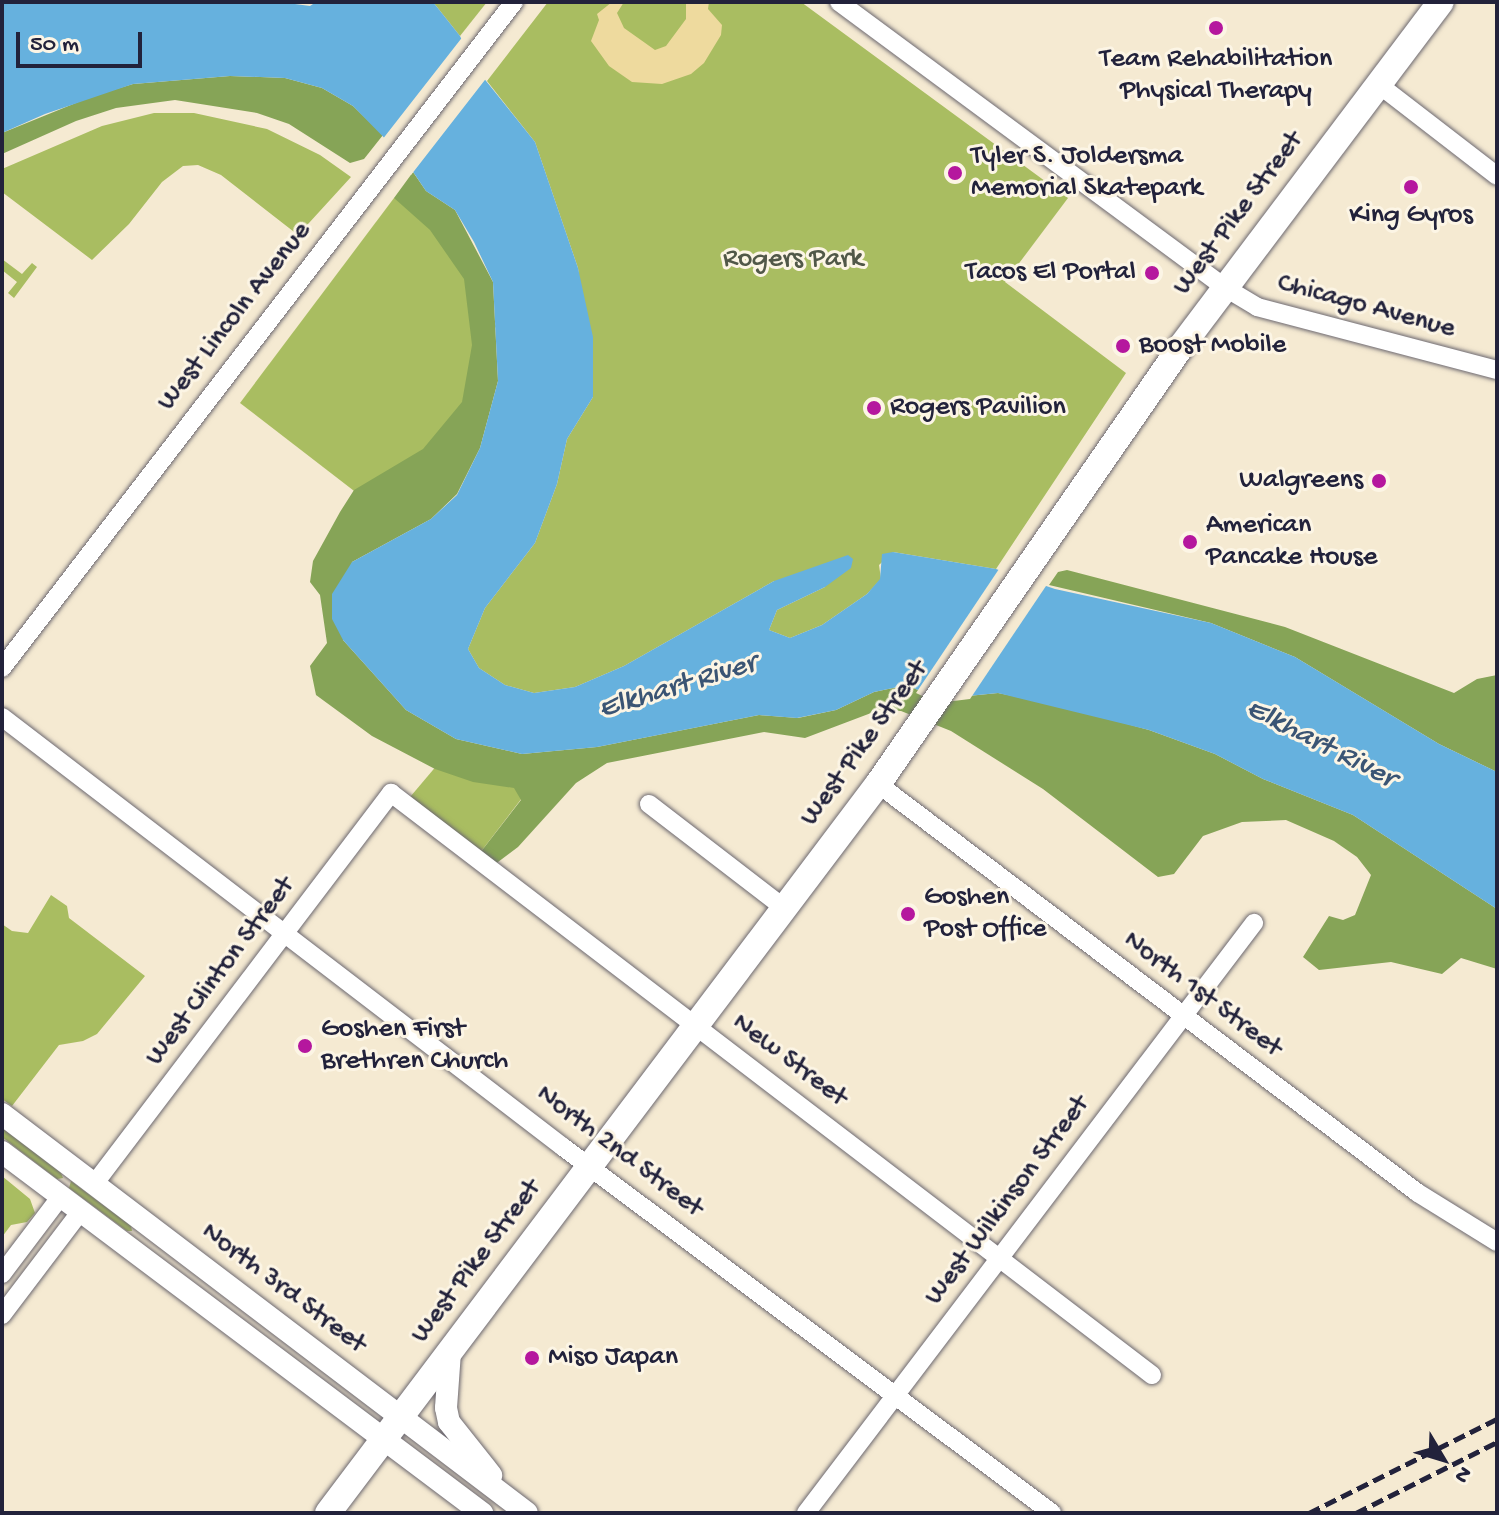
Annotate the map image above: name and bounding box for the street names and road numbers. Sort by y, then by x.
street label: West Pike Street [1166,125,1312,303]
street label: West Lincoln Avenue [151,216,319,418]
street label: Chicago Avenue [1273,267,1459,347]
street label: West Pike Street [794,655,936,833]
street label: West Clinton Street [139,871,303,1073]
street label: North 1st Street [1116,924,1288,1066]
street label: New Street [725,1007,853,1115]
street label: North 2nd Street [529,1078,709,1226]
street label: West Wilkinson Street [918,1089,1098,1313]
street label: West Pike Street [404,1173,550,1351]
street label: North 3rd Street [194,1216,372,1362]

